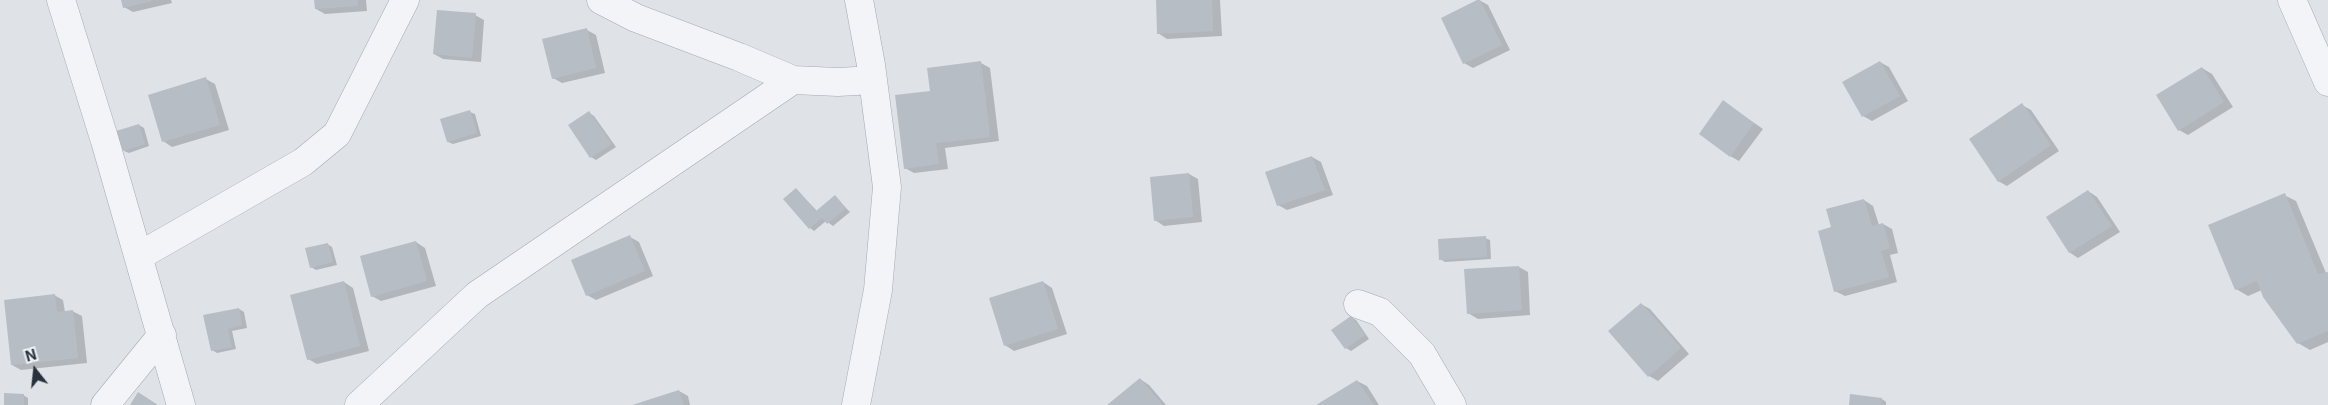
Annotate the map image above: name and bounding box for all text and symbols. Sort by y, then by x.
north arrow [10,345,60,395]
text: N [23,345,38,365]

